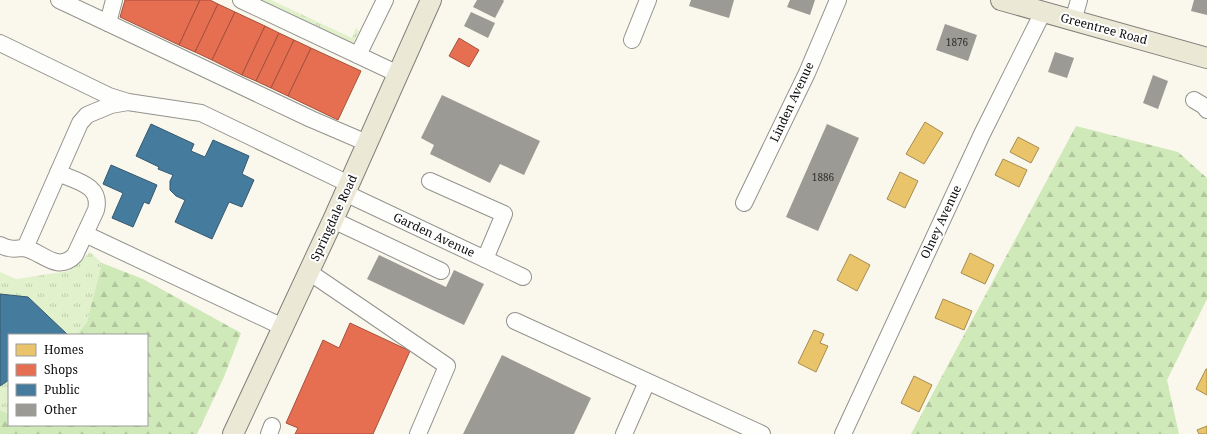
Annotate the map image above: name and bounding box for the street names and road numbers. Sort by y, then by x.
street label: Greentree Road [1059,9,1150,48]
street label: Linden Avenue [766,59,818,145]
street label: Springdale Road [306,171,361,264]
street label: Olney Avenue [916,182,965,261]
street label: Garden Avenue [391,208,478,261]

